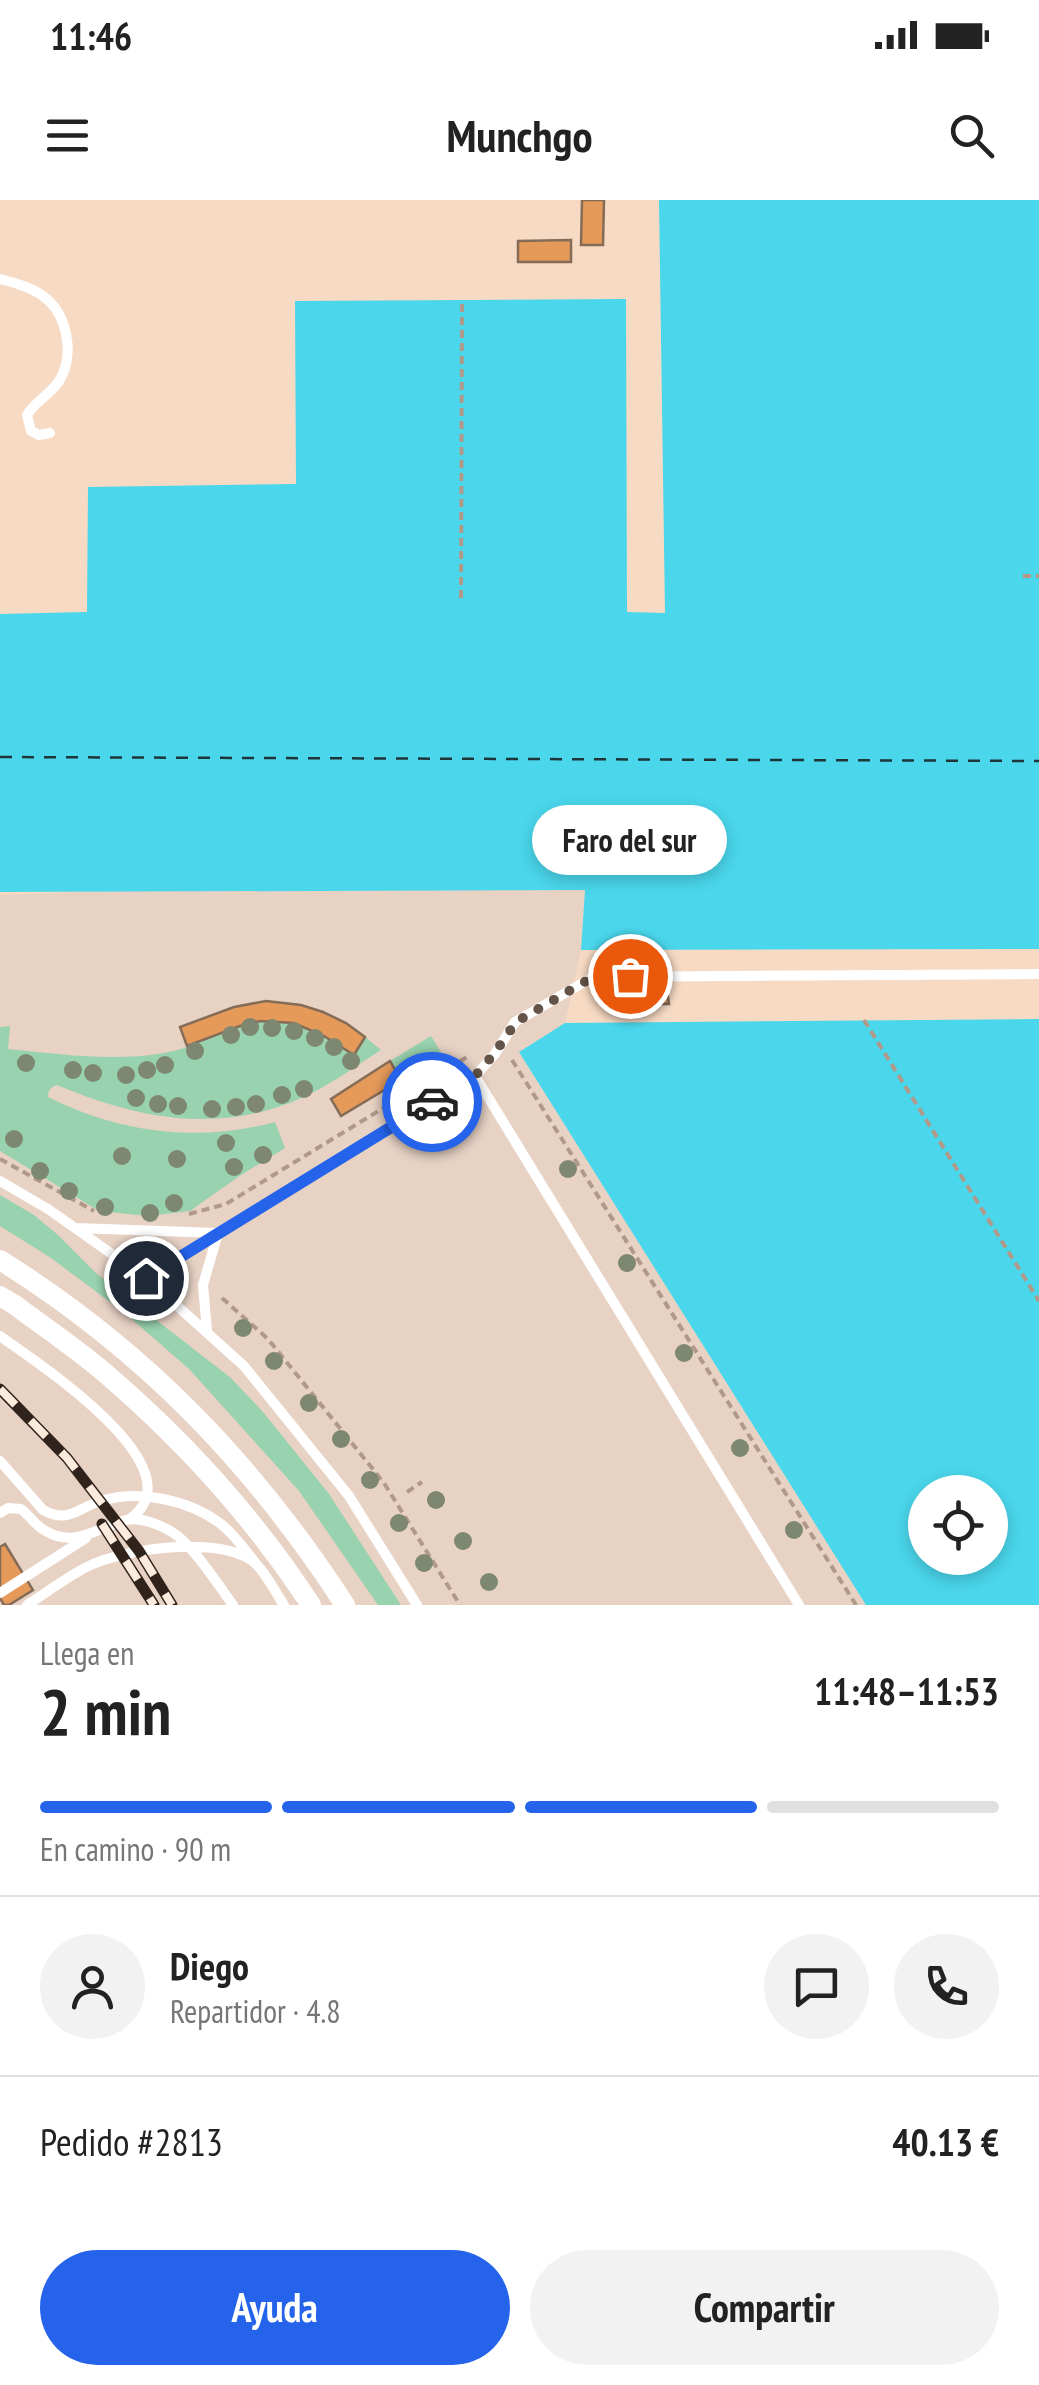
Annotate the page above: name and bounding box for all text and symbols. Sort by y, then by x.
text: 11:46 [50,11,132,60]
text: Munchgo [446,106,593,164]
icon: menu [40,108,95,163]
icon: search [944,108,999,163]
callout: Faro del sur [532,806,728,876]
text: Faro del sur [563,819,696,861]
pin [588,934,673,1019]
icon: bag [603,949,658,1004]
courier [382,1052,482,1152]
icon: car [405,1075,460,1130]
pin [104,1236,189,1321]
icon: home [119,1251,174,1306]
map controls [908,1475,1008,1575]
button: locate [908,1475,1008,1575]
text: Llega en [40,1632,134,1674]
text: 11:48–11:53 [814,1666,999,1715]
text: 2 min [40,1669,171,1753]
text: En camino · 90 m [40,1828,231,1870]
button: person [40,1934,145,2039]
button: chat [764,1934,869,2039]
button: phone [894,1934,999,2039]
text: Diego [170,1941,249,1990]
text: Repartidor · 4.8 [170,1990,341,2032]
text: Pedido #2813 [40,2117,223,2166]
text: 40.13 € [892,2117,999,2166]
button: Ayuda [40,2250,510,2365]
button: Compartir [530,2250,999,2365]

